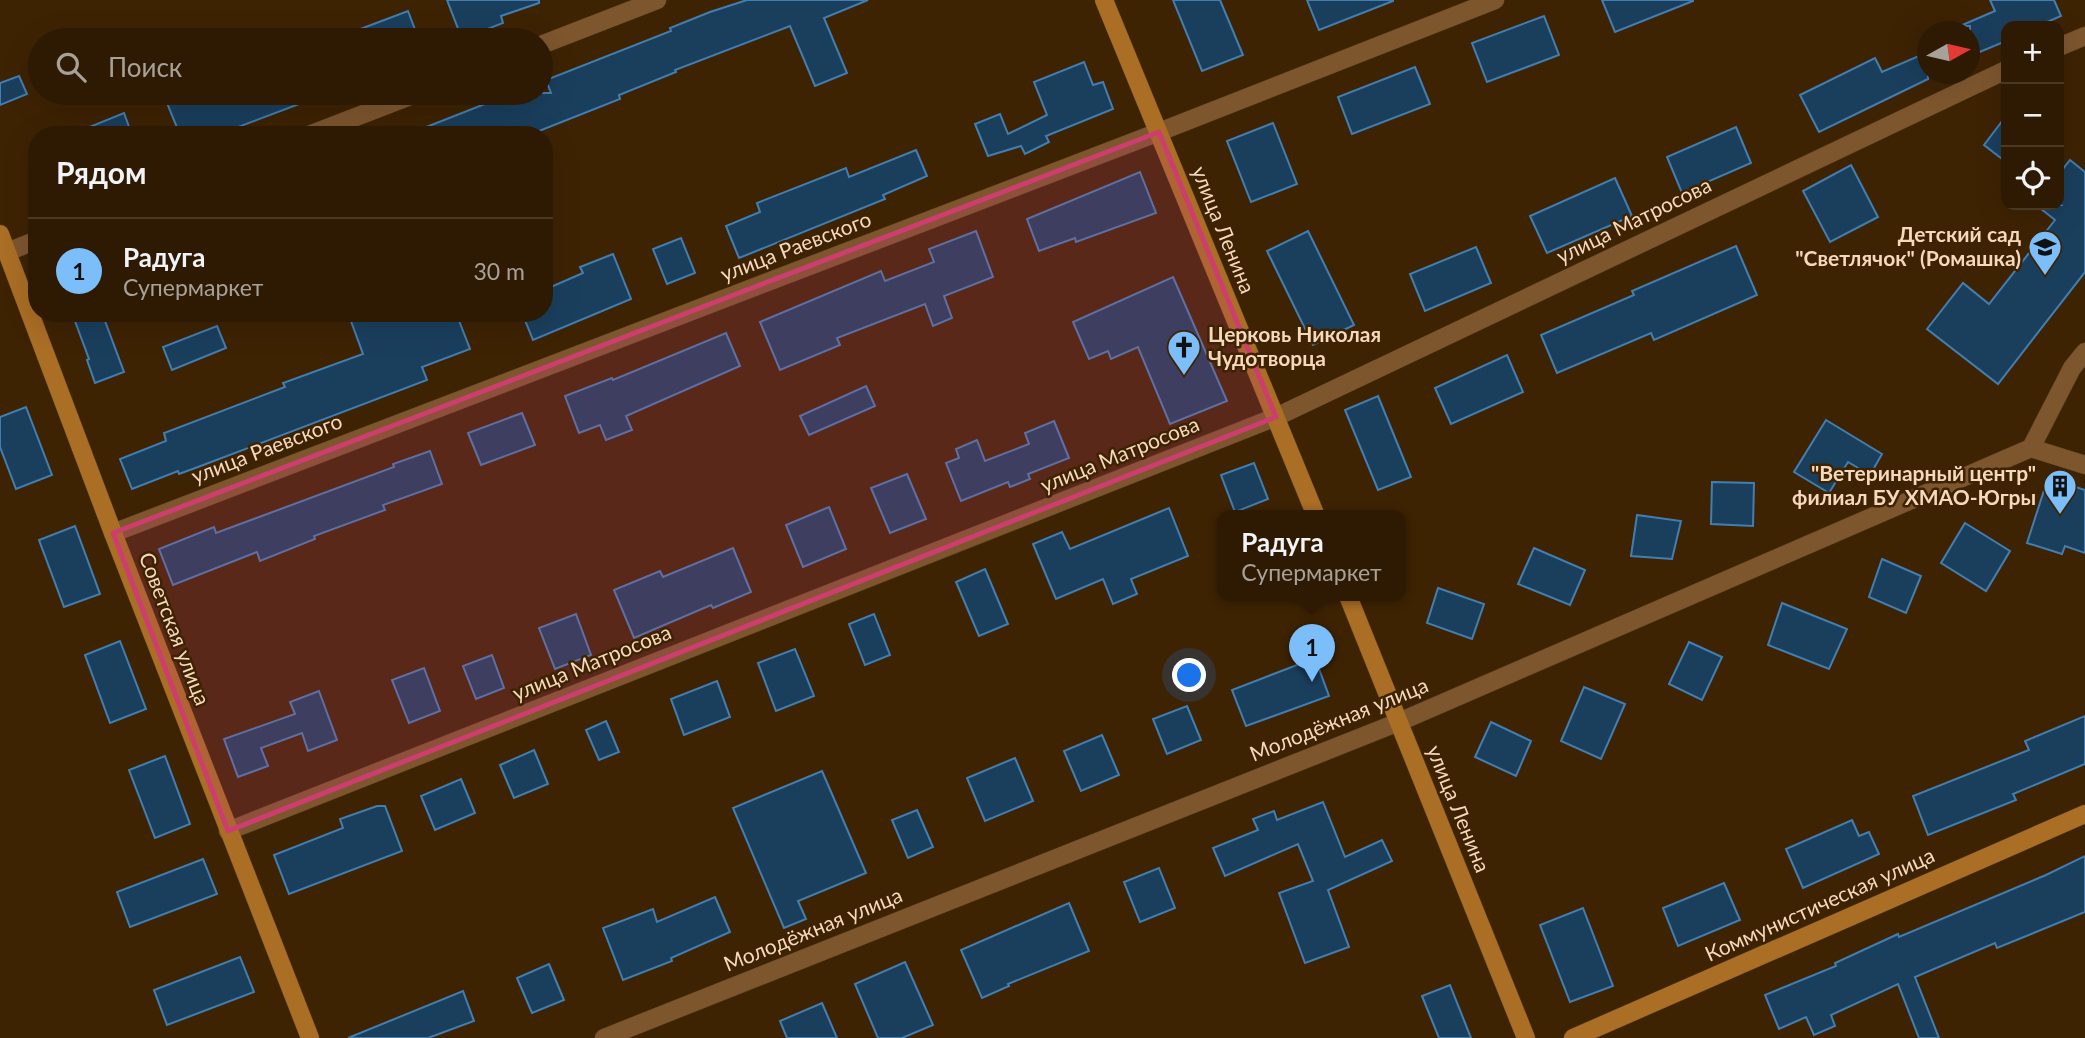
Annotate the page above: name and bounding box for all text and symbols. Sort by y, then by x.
north arrow [1917,21,1980,84]
map controls [2001,21,2064,210]
button: + [2001,21,2064,84]
search box [28,28,553,105]
icon: search [52,48,90,86]
text: Поиск [108,51,182,83]
button: − [2001,84,2064,147]
button: locate [2001,147,2064,210]
text: Рядом [56,154,146,190]
street label: улица Ленина [1188,162,1261,297]
street label: улица Матросова [1552,171,1715,268]
street label: улица Раевского [717,205,874,286]
place label: Детский сад "Светлячок" (Ромашка) [1795,221,2021,270]
school or university icon: Детский сад "Светлячок" (Ромашка) [2026,228,2064,277]
text: Радуга [123,241,205,273]
text: 1 [72,257,86,285]
text: 30 m [474,257,525,285]
text: Супермаркет [123,273,263,301]
place label: Церковь Николая Чудотворца [1208,321,1381,370]
church icon: Церковь Николая Чудотворца [1165,328,1203,377]
street label: улица Раевского [188,407,345,488]
street label: улица Матросова [1036,410,1202,497]
place label: "Ветеринарный центр" филиал БУ ХМАО-Югры [1792,460,2036,509]
building icon: "Ветеринарный центр" филиал БУ ХМАО-Югры [2041,467,2079,516]
popup [1217,510,1406,601]
text: Радуга [1241,526,1324,558]
street label: Советская улица [135,549,216,708]
text: Супермаркет [1241,558,1382,586]
street label: улица Матросова [508,618,674,705]
pin: 1 [1289,624,1335,682]
your location [1172,658,1206,692]
street label: Молодёжная улица [1246,671,1431,766]
street label: улица Ленина [1423,741,1496,876]
street label: Коммунистическая улица [1701,842,1938,966]
street label: Молодёжная улица [720,881,905,976]

